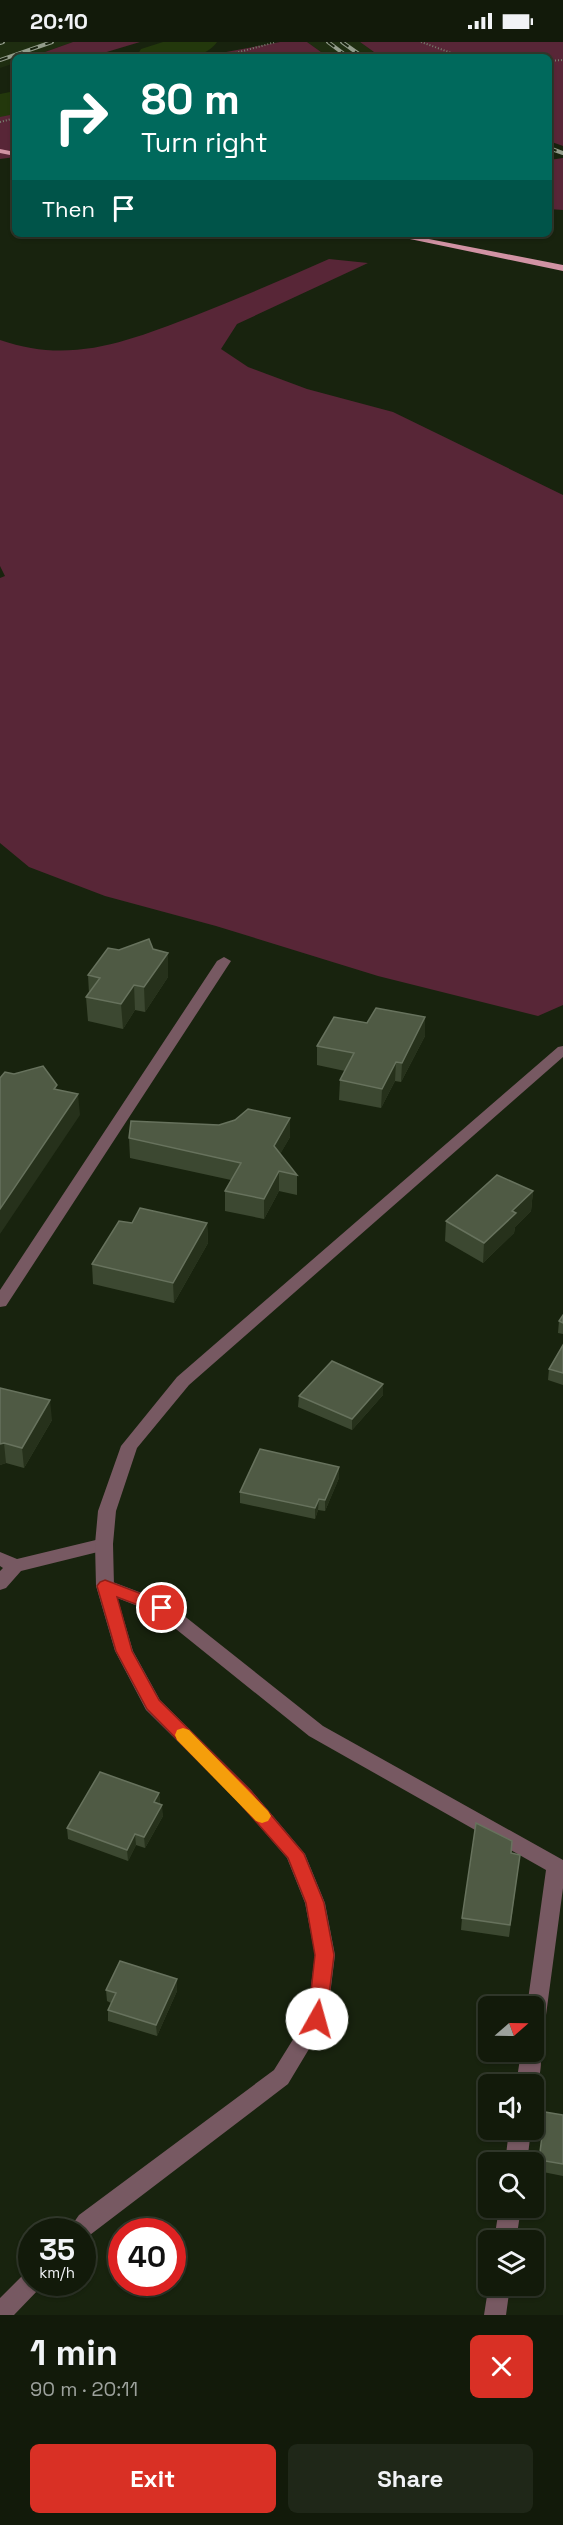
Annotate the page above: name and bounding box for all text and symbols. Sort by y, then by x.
text: 20:10 [30,7,88,35]
text: 80 m [141,73,240,126]
icon: right [42,78,120,156]
text: Turn right [141,125,268,160]
icon: arrive [107,192,140,225]
text: Then [42,195,95,223]
pin [136,1582,187,1633]
icon: arrive [145,1591,178,1624]
position arrow [285,1987,349,2051]
north arrow [478,1996,544,2062]
map controls [478,1996,544,2296]
button: sound [478,2074,544,2140]
button: search [478,2152,544,2218]
speed limit sign: 40 [108,2218,186,2296]
text: 35 [39,2230,75,2269]
button: layers [478,2230,544,2296]
text: km/h [39,2263,75,2282]
text: 1 min [30,2330,118,2376]
button: close [470,2335,533,2398]
text: 90 m · 20:11 [30,2376,138,2402]
button: Exit [30,2444,276,2513]
button: Share [288,2444,533,2513]

